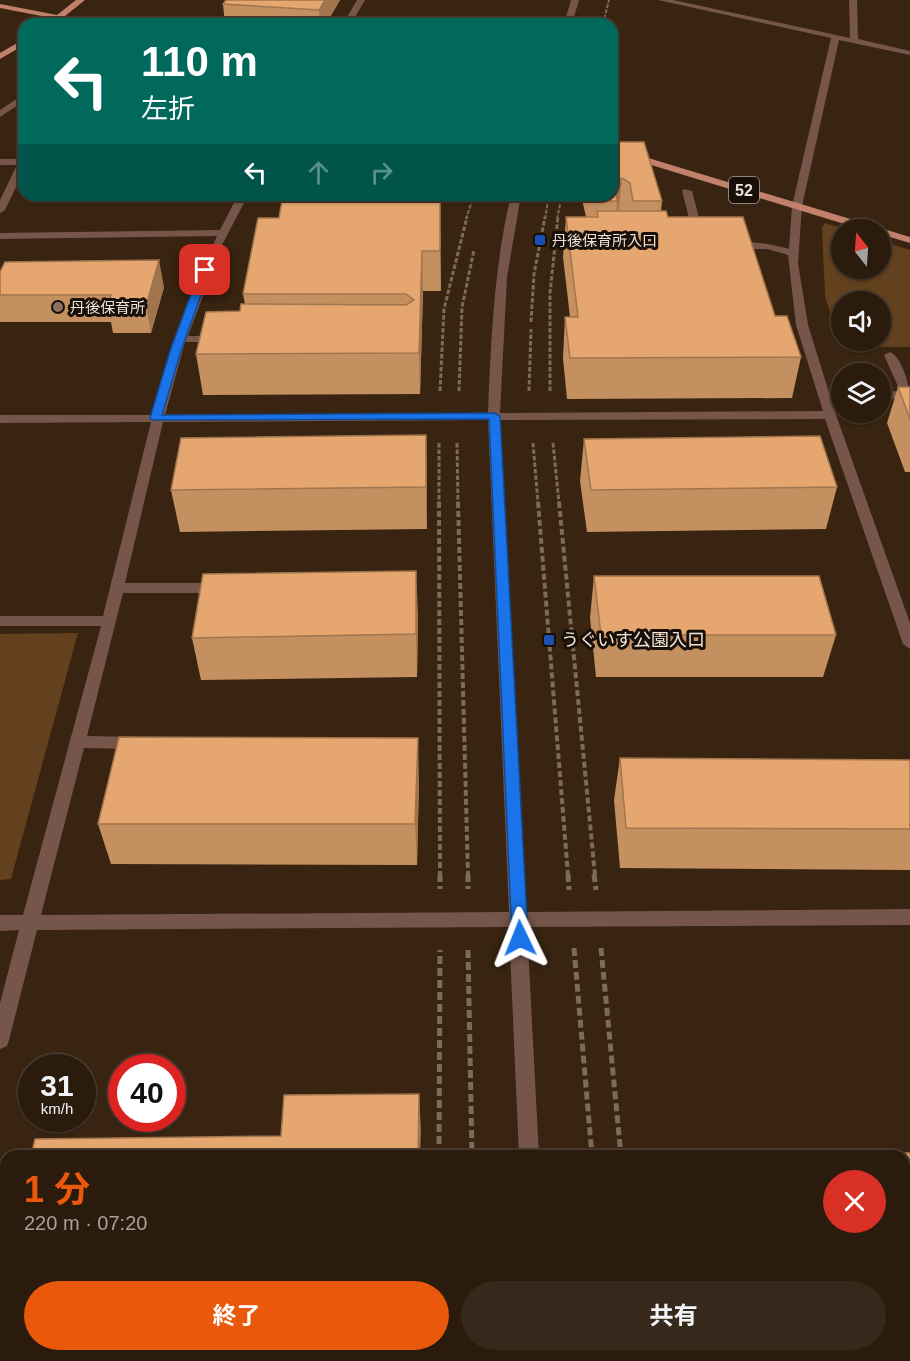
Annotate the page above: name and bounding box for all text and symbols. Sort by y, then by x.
text: 110 m [141,38,258,85]
icon: left [42,42,120,120]
text: 左折 [141,94,195,124]
icon: left [239,156,272,189]
icon: ahead [302,156,335,189]
icon: right [365,156,398,189]
road number: 52 [729,177,759,203]
north arrow [831,219,891,279]
map controls [831,219,891,423]
place label: 丹後保育所入口 [552,232,657,249]
marker: 丹後保育所入口 [533,233,547,247]
pin [179,244,230,295]
icon: arrive [188,253,221,286]
button: sound [831,291,891,351]
place label: 丹後保育所 [70,299,145,316]
marker: 丹後保育所 [51,300,65,314]
button: layers [831,363,891,423]
place label: うぐいす公園入口 [561,630,705,650]
marker: うぐいす公園入口 [542,633,556,647]
position arrow [488,906,552,970]
speed limit sign: 40 [108,1054,186,1132]
text: 31 [40,1069,74,1102]
text: km/h [41,1100,73,1117]
text: 1 分 [24,1169,90,1210]
button: close [823,1170,886,1233]
text: 220 m · 07:20 [24,1212,147,1234]
button: 終了 [24,1281,449,1350]
button: 共有 [461,1281,886,1350]

